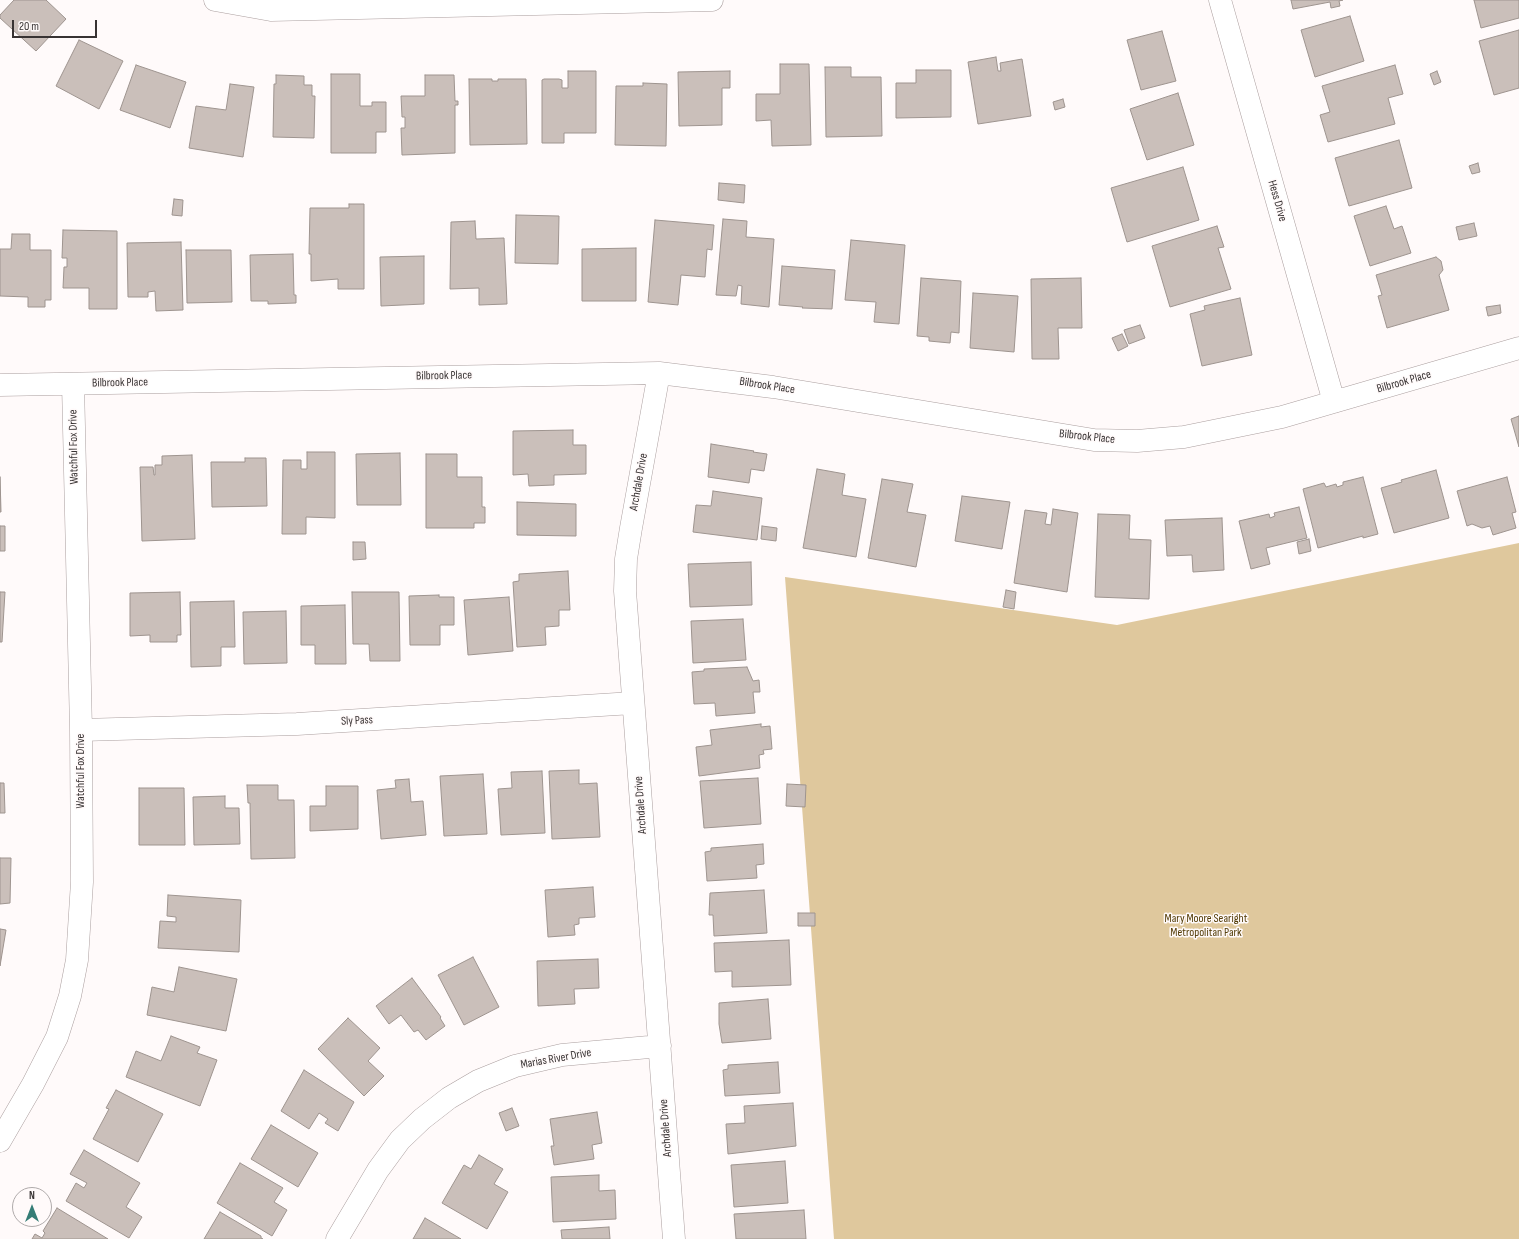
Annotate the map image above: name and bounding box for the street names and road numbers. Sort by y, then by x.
street label: Hess Drive [1264,179,1290,223]
street label: Bilbrook Place [1375,367,1433,397]
street label: Bilbrook Place [416,368,472,384]
street label: Bilbrook Place [92,375,148,391]
street label: Bilbrook Place [738,375,796,397]
street label: Watchful Fox Drive [66,409,82,485]
street label: Bilbrook Place [1058,427,1116,447]
street label: Archdale Drive [627,452,651,512]
street label: Sly Pass [341,713,373,729]
street label: Watchful Fox Drive [74,734,88,808]
street label: Archdale Drive [632,776,650,834]
street label: Marias River Drive [519,1046,593,1072]
street label: Archdale Drive [657,1099,675,1157]

